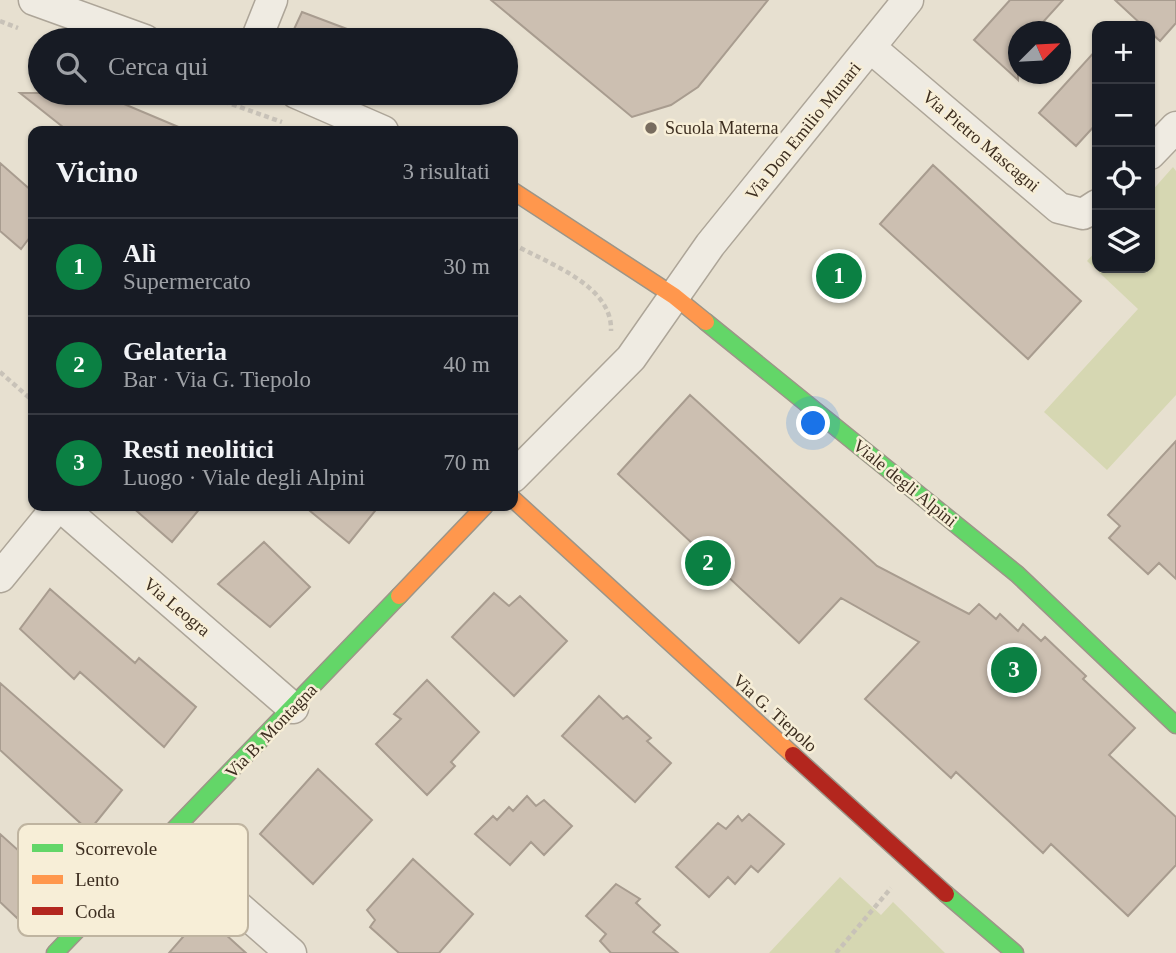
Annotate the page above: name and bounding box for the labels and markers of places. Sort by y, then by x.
place label: Scuola Materna [665,118,778,138]
marker: Scuola Materna [643,120,659,136]
pin: 1 [816,250,862,302]
pin: 2 [685,537,731,589]
pin: 3 [991,644,1037,696]

